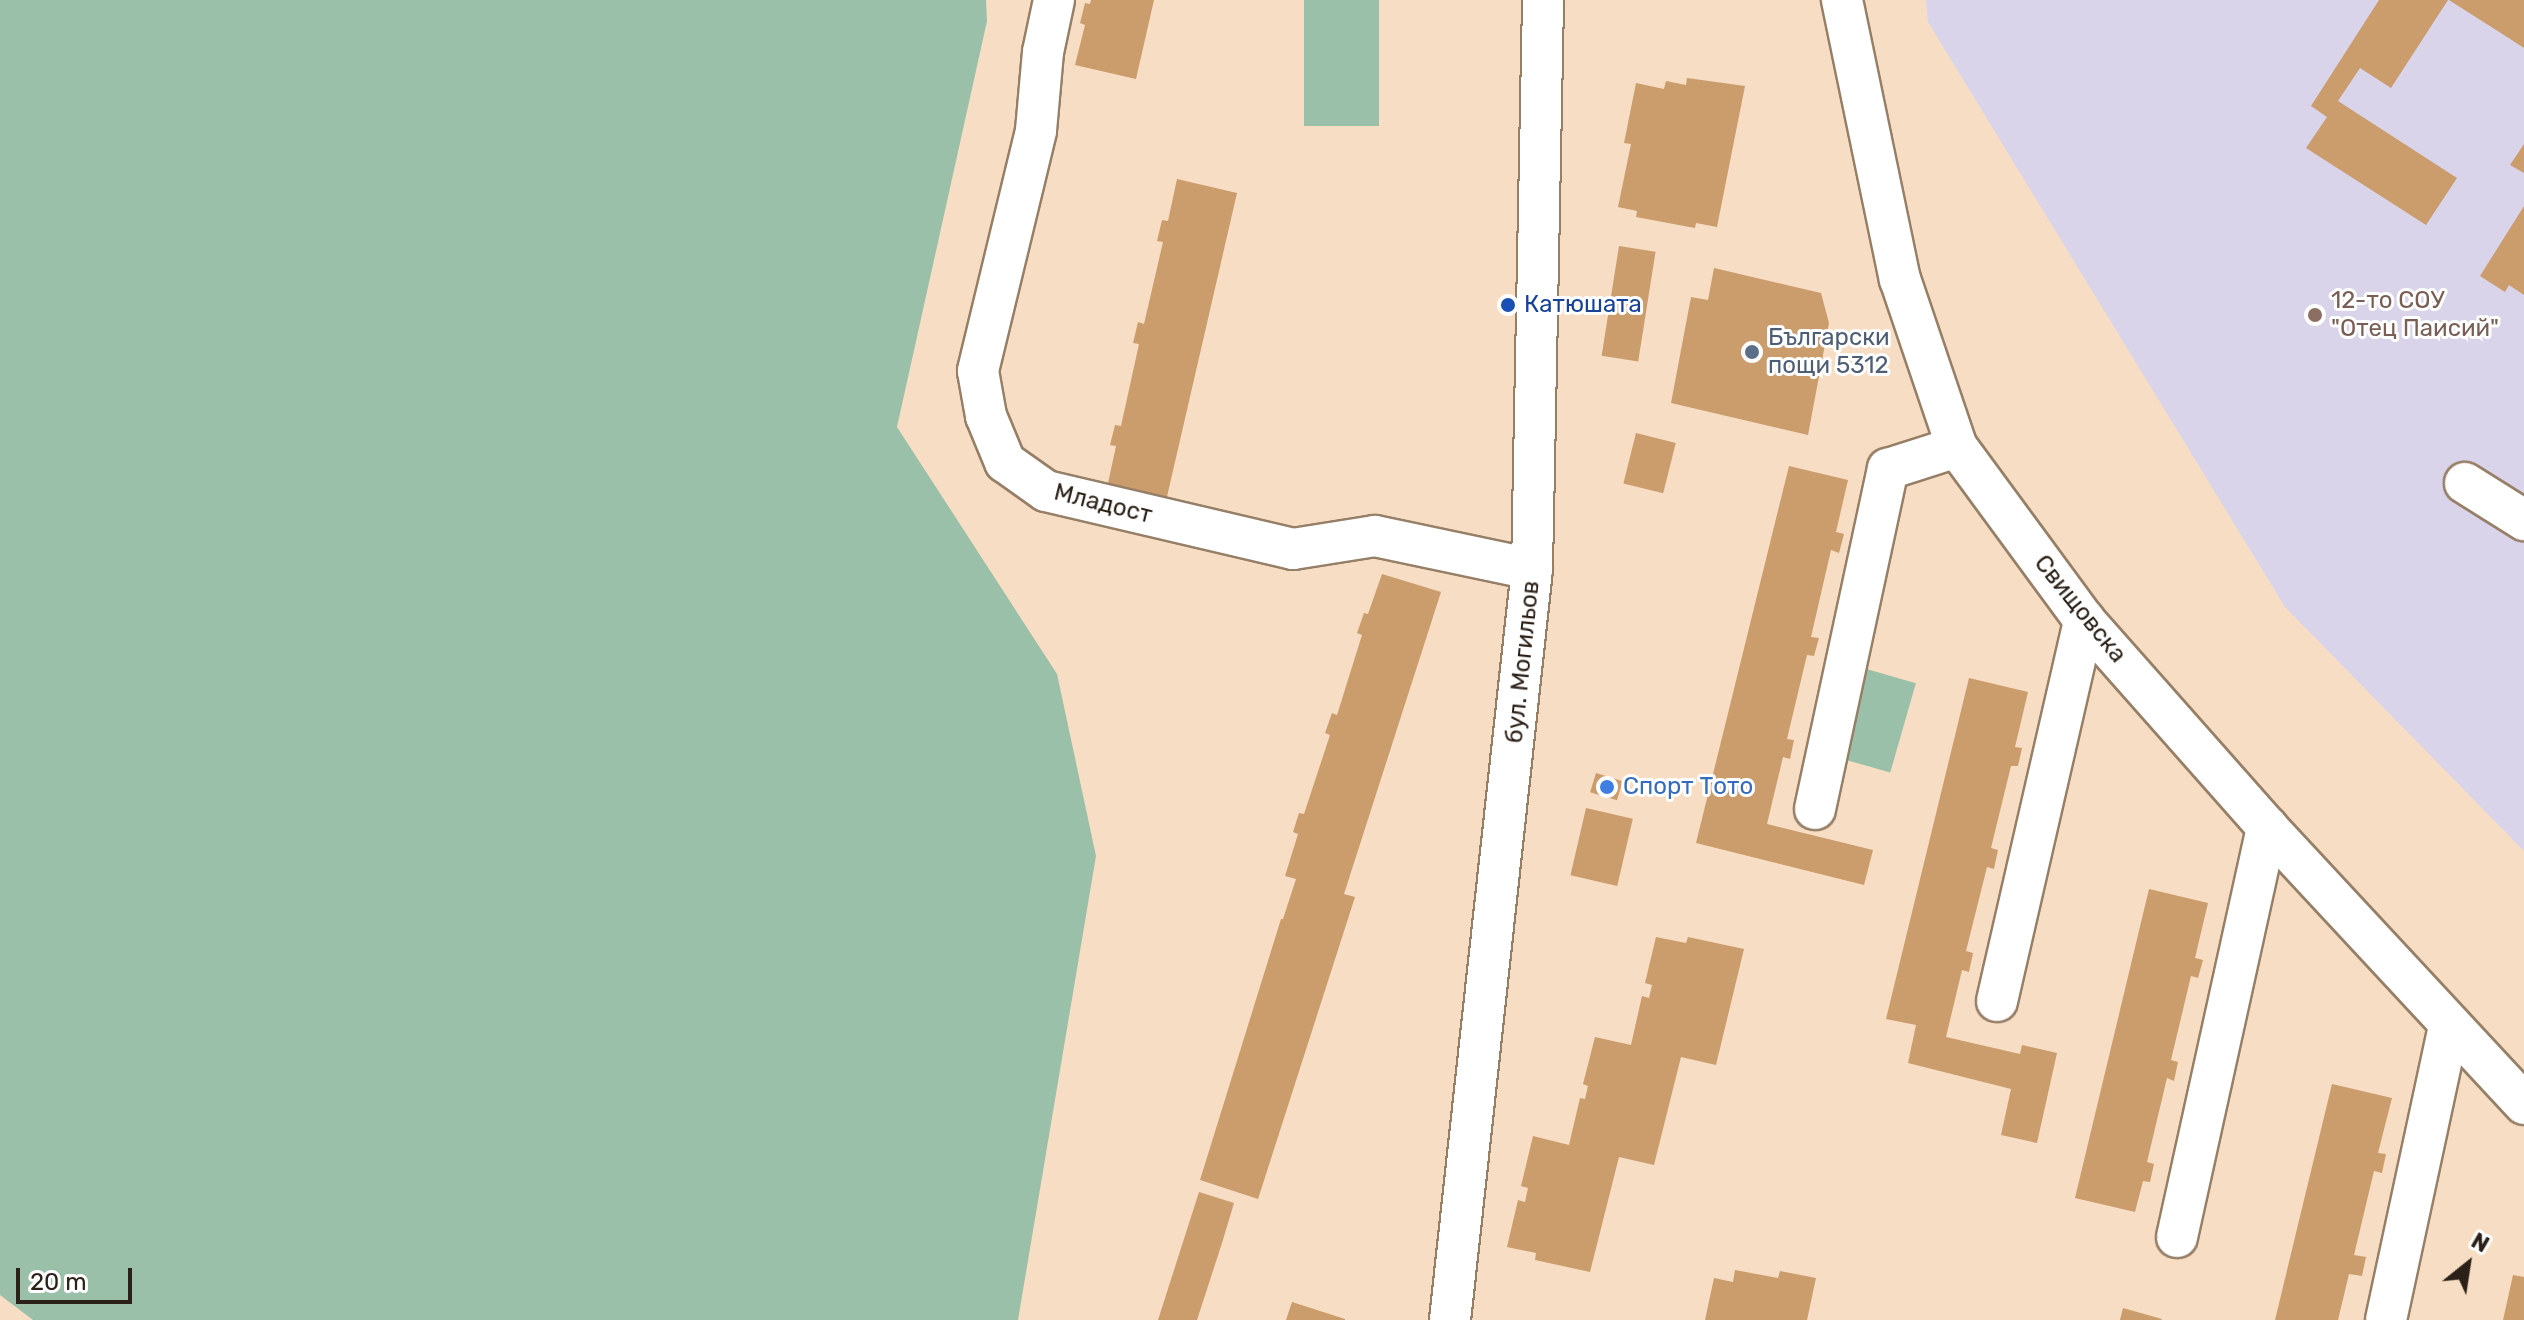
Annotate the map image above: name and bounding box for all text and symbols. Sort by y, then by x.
place label: 12-то СОУ "Отец Паисий" [2331,287,2499,343]
place label: Катюшата [1524,291,1642,319]
marker: Катюшата [1499,296,1517,314]
marker: 12-то СОУ "Отец Паисий" [2306,306,2324,324]
place label: Български пощи 5312 [1768,324,1890,380]
marker: Български пощи 5312 [1743,343,1761,361]
street label: Младост [1051,478,1155,530]
street label: Свищовска [2028,549,2132,669]
street label: бул. Могильов [1500,579,1546,745]
place label: Спорт Тото [1623,773,1753,801]
marker: Спорт Тото [1598,778,1616,796]
north arrow [2428,1224,2508,1304]
text: N [2467,1227,2494,1258]
scale bar [20,1252,136,1302]
text: 20 m [30,1268,87,1296]

